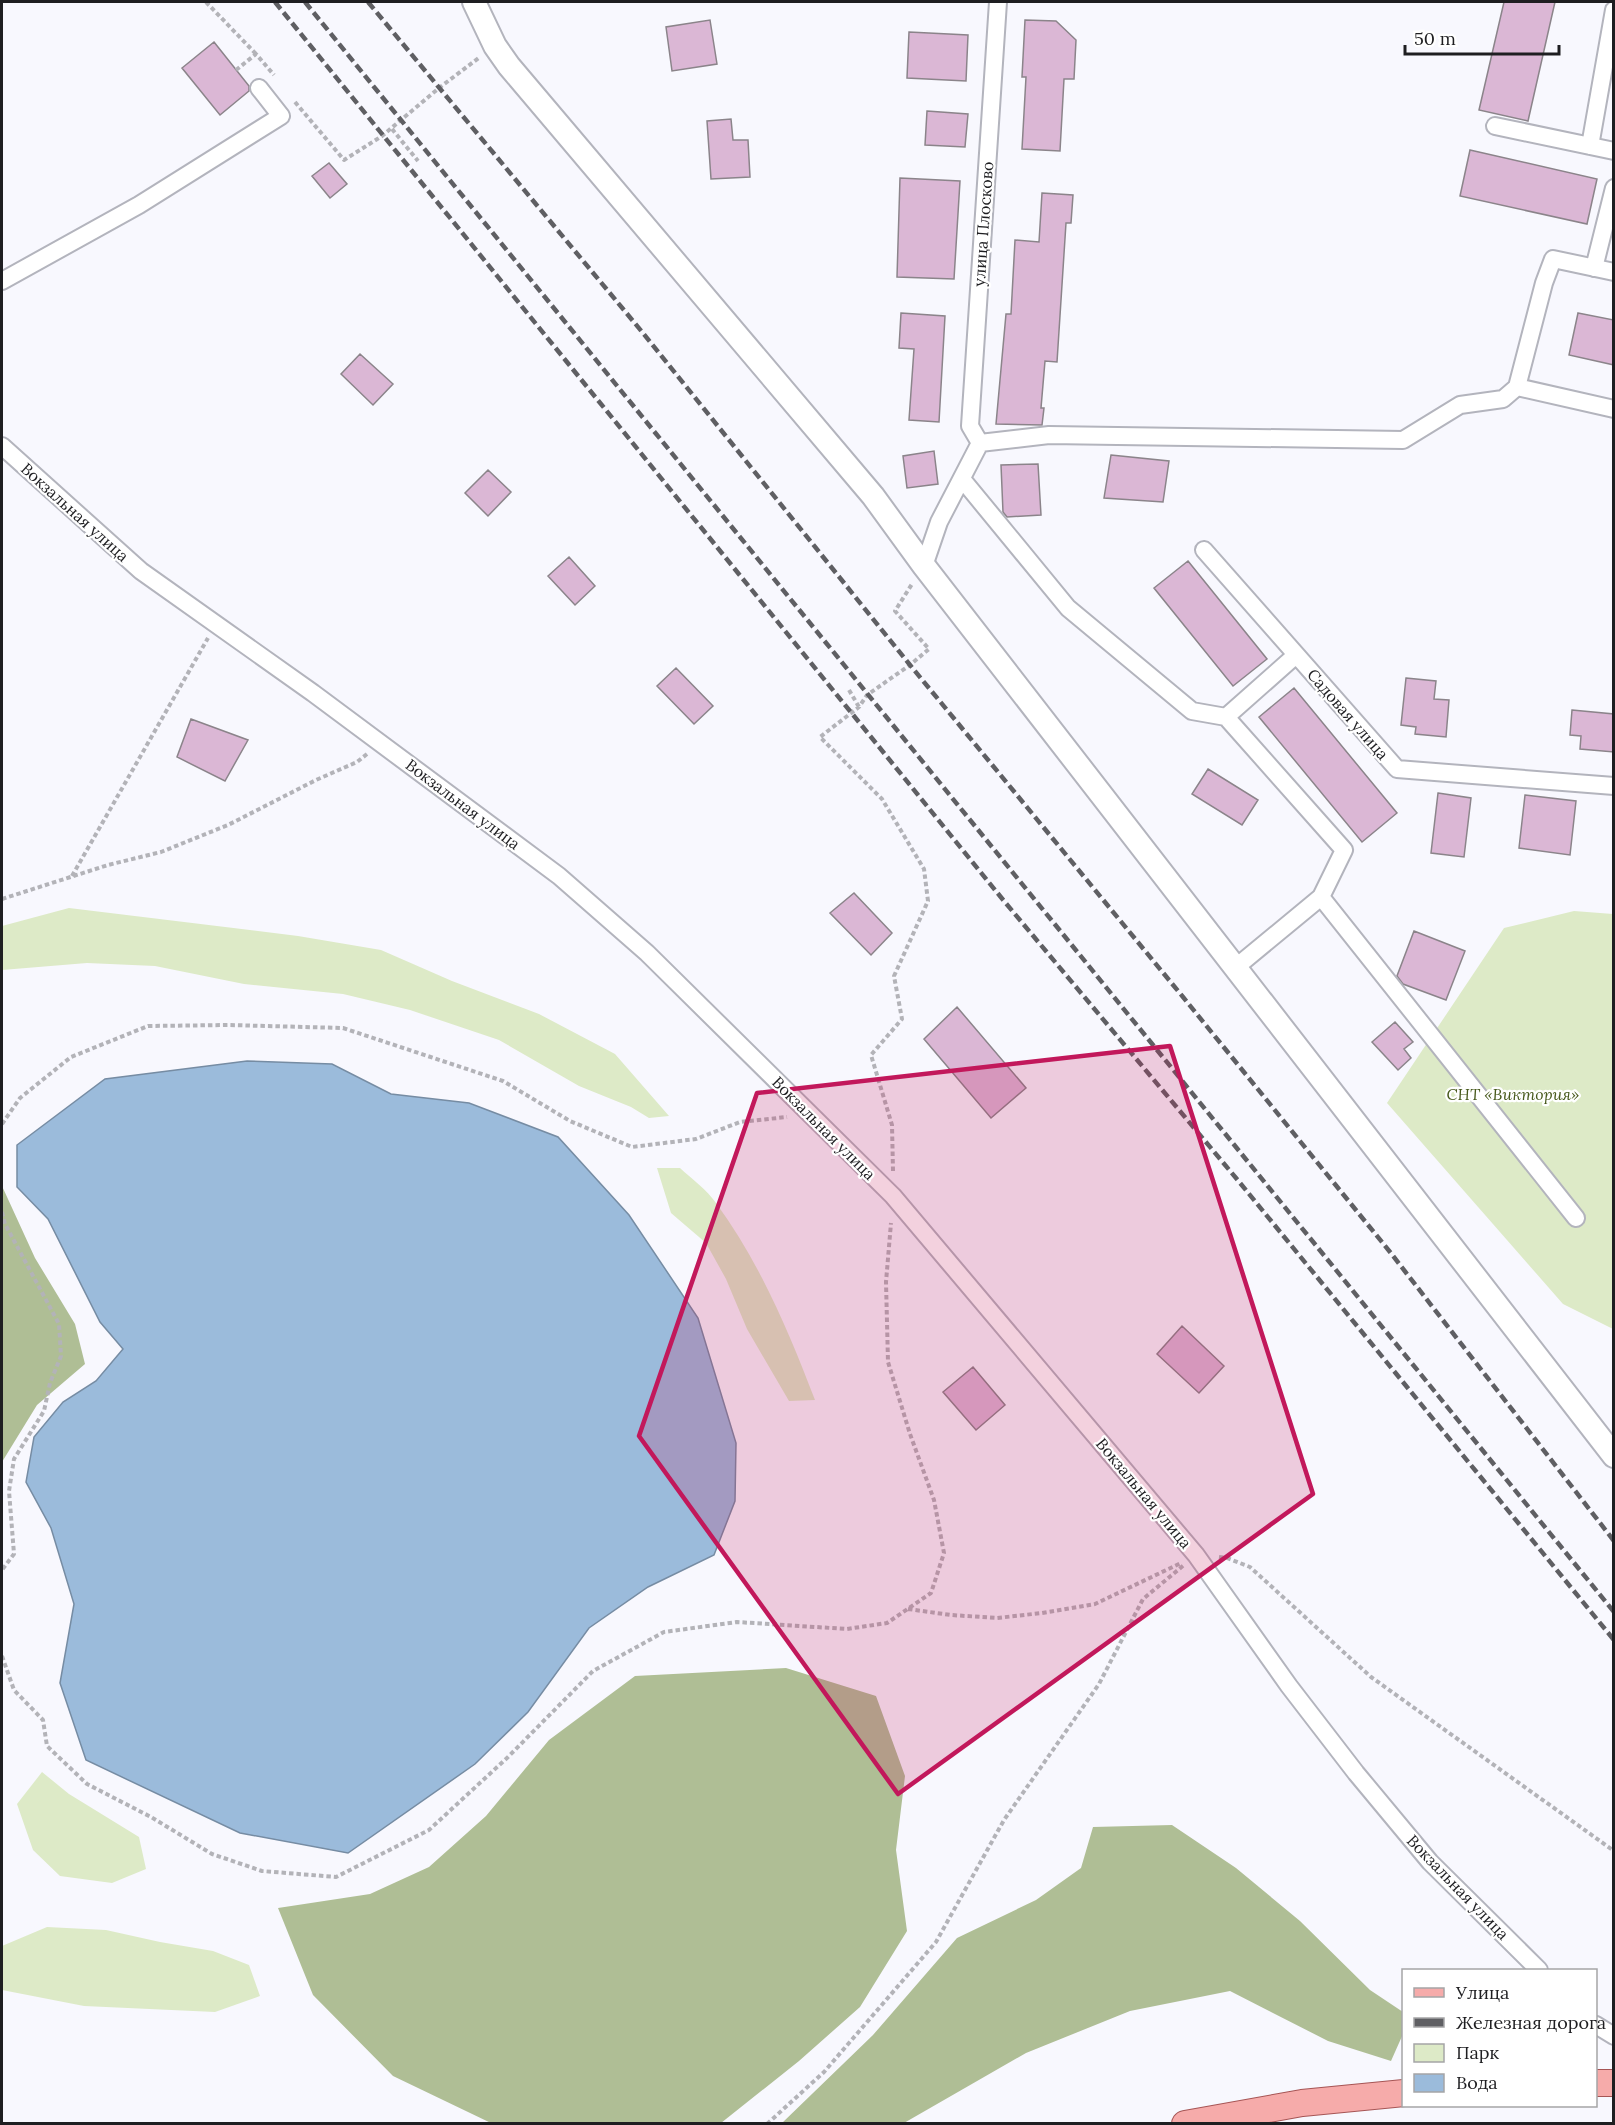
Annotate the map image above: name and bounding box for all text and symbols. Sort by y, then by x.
scale bar [1405,18,1560,56]
text: 50 m [1414,27,1456,50]
street label: улица Плосково [969,161,997,287]
street label: Вокзальная улица [17,458,133,566]
street label: Садовая улица [1303,665,1393,763]
street label: Вокзальная улица [402,754,524,854]
street label: Вокзальная улица [768,1072,880,1184]
park label: СНТ «Виктория» [1447,1084,1579,1104]
street label: Вокзальная улица [1092,1434,1196,1552]
street label: Вокзальная улица [1403,1830,1513,1944]
legend [1402,1969,1597,2107]
text: Улица [1455,1981,1509,2004]
text: Железная дорога [1456,2011,1606,2034]
text: Парк [1456,2041,1500,2064]
text: Вода [1456,2071,1498,2094]

